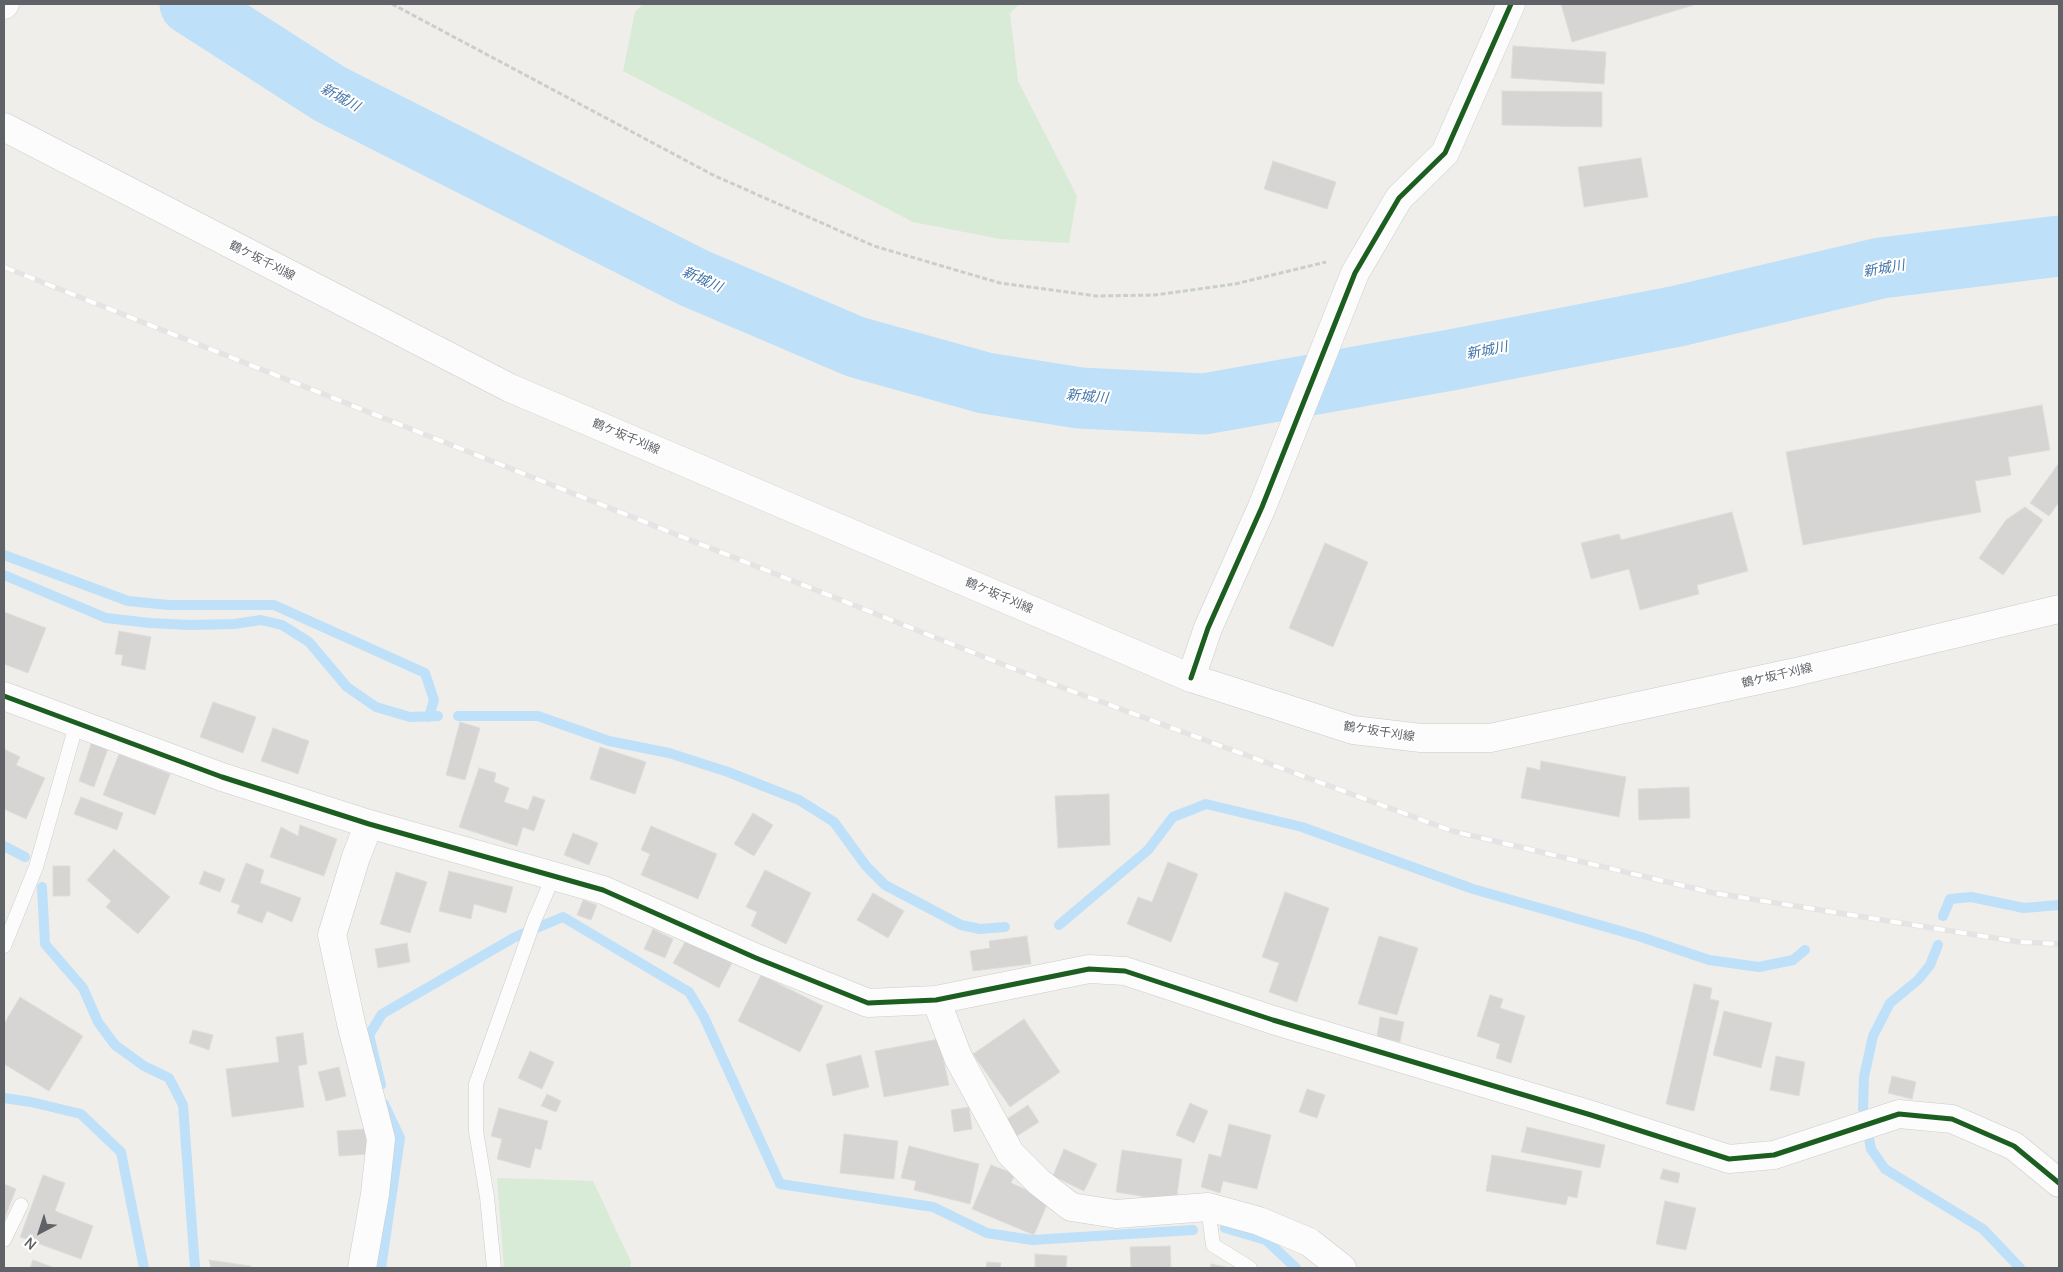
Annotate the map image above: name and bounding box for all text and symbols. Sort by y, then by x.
water label: 新城川 [318,80,362,116]
street label: 鶴ケ坂千刈線 [227,238,297,284]
water label: 新城川 [1862,257,1906,281]
water label: 新城川 [679,264,725,296]
water label: 新城川 [1465,339,1509,363]
water label: 新城川 [1065,387,1109,407]
street label: 鶴ケ坂千刈線 [590,416,662,458]
street label: 鶴ケ坂千刈線 [963,575,1035,617]
street label: 鶴ケ坂千刈線 [1740,661,1814,691]
street label: 鶴ケ坂千刈線 [1342,719,1416,745]
north arrow [15,1207,65,1257]
text: N [20,1233,40,1254]

